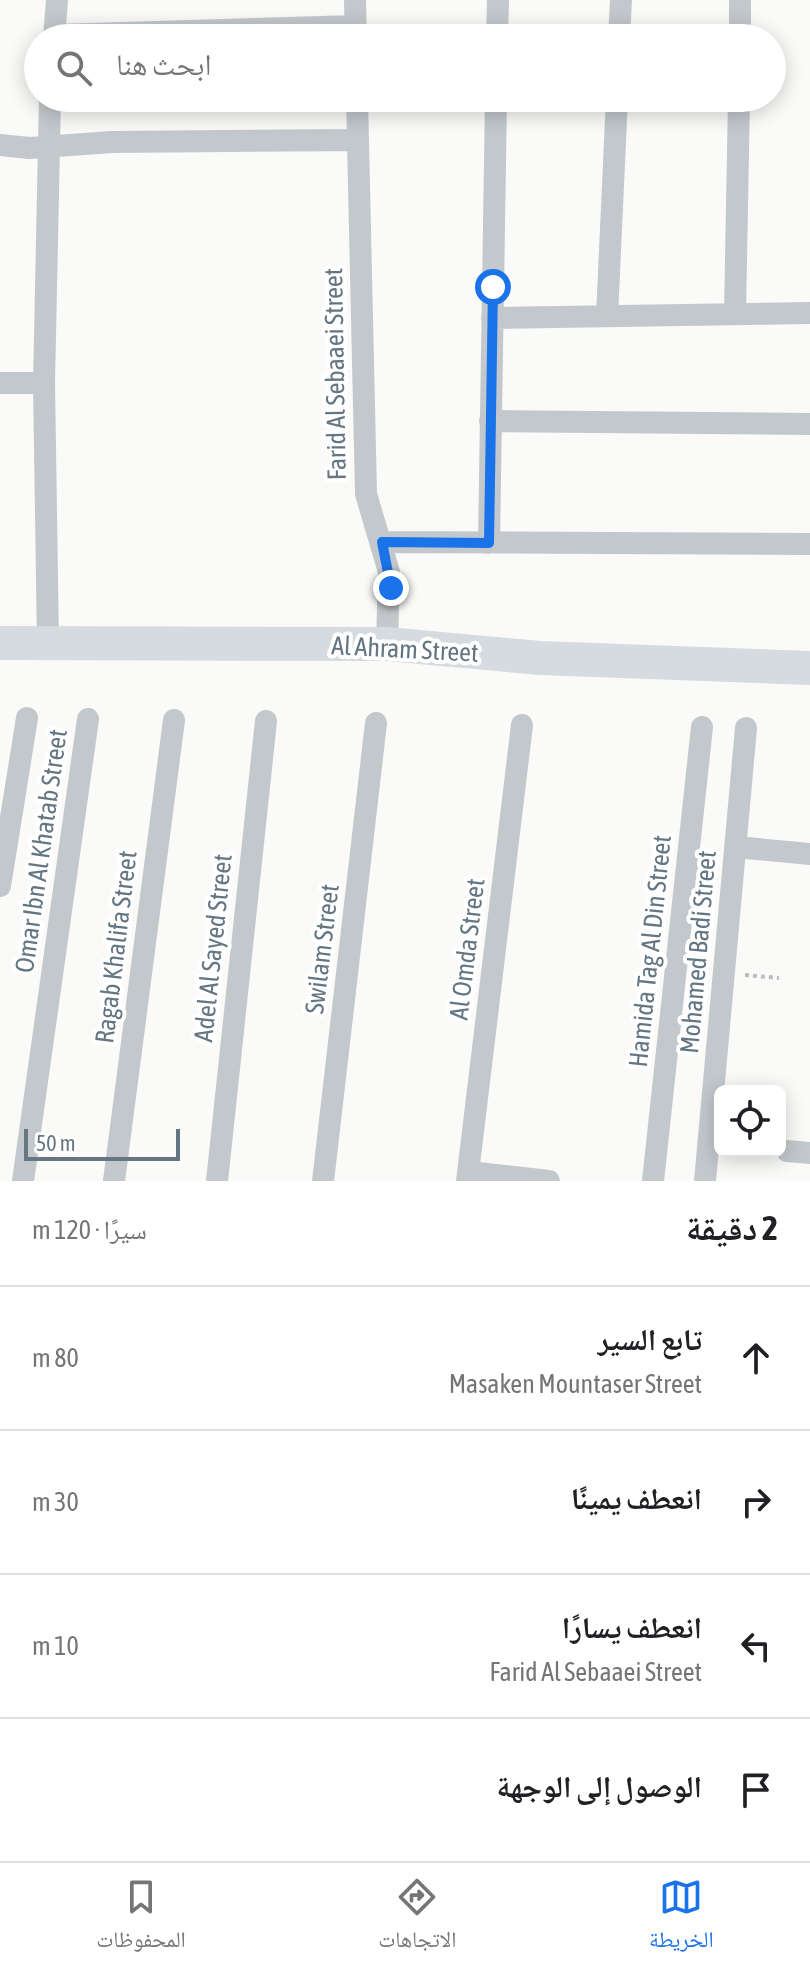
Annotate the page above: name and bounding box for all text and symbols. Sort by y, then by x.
search box [24,24,786,112]
icon: search [52,46,96,90]
text: ابحث هنا [116,47,212,81]
street label: Farid Al Sebaaei Street [318,268,352,480]
route start [475,269,511,305]
route end [373,570,409,606]
street label: Al Ahram Street [331,630,479,668]
street label: Omar Ibn Al Khatab Street [9,727,73,975]
street label: Hamida Tag Al Din Street [623,833,677,1069]
street label: Ragab Khalifa Street [89,849,143,1045]
street label: Mohamed Badi Street [674,849,722,1055]
street label: Adel Al Sayed Street [188,853,238,1043]
street label: Al Omda Street [443,877,491,1021]
street label: Swilam Street [299,882,345,1016]
map controls [714,1085,786,1157]
button: locate [714,1085,786,1157]
scale bar [24,1125,180,1161]
text: 50 m [36,1130,76,1156]
text: 2 دقيقة [686,1208,778,1247]
text: سيرًا · 120 m [32,1215,147,1245]
text: تابع السير [598,1322,702,1356]
icon: ahead [734,1336,778,1380]
text: 80 m [32,1343,79,1373]
text: Masaken Mountaser Street [449,1369,702,1399]
icon: right [734,1480,778,1524]
text: انعطف يمينًا [571,1481,702,1515]
text: 30 m [32,1487,79,1517]
text: انعطف يسارًا [562,1610,702,1644]
icon: left [734,1624,778,1668]
text: 10 m [32,1631,79,1661]
text: Farid Al Sebaaei Street [490,1657,702,1687]
icon: arrive [734,1768,778,1812]
text: الوصول إلى الوجهة [497,1769,702,1803]
tab: المحفوظات [96,1875,186,1961]
tab: الاتجاهات [378,1875,456,1961]
tab: الخريطة [649,1875,714,1961]

